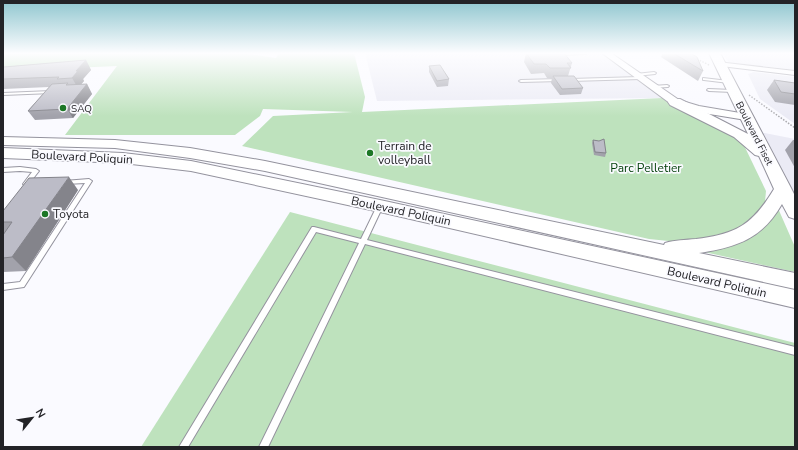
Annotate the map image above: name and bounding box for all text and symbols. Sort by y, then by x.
street label: Boulevard Fiset [732,99,776,168]
place label: SAQ [71,102,92,116]
marker: SAQ [58,103,68,113]
place label: Terrain de volleyball [378,138,432,168]
street label: Boulevard Poliquin [31,146,133,168]
marker: Terrain de volleyball [365,148,375,158]
park label: Parc Pelletier [610,160,682,176]
street label: Boulevard Poliquin [350,193,452,229]
place label: Toyota [53,206,89,222]
marker: Toyota [40,209,50,219]
street label: Boulevard Poliquin [666,263,768,301]
north arrow [12,398,52,438]
text: N [32,406,49,421]

